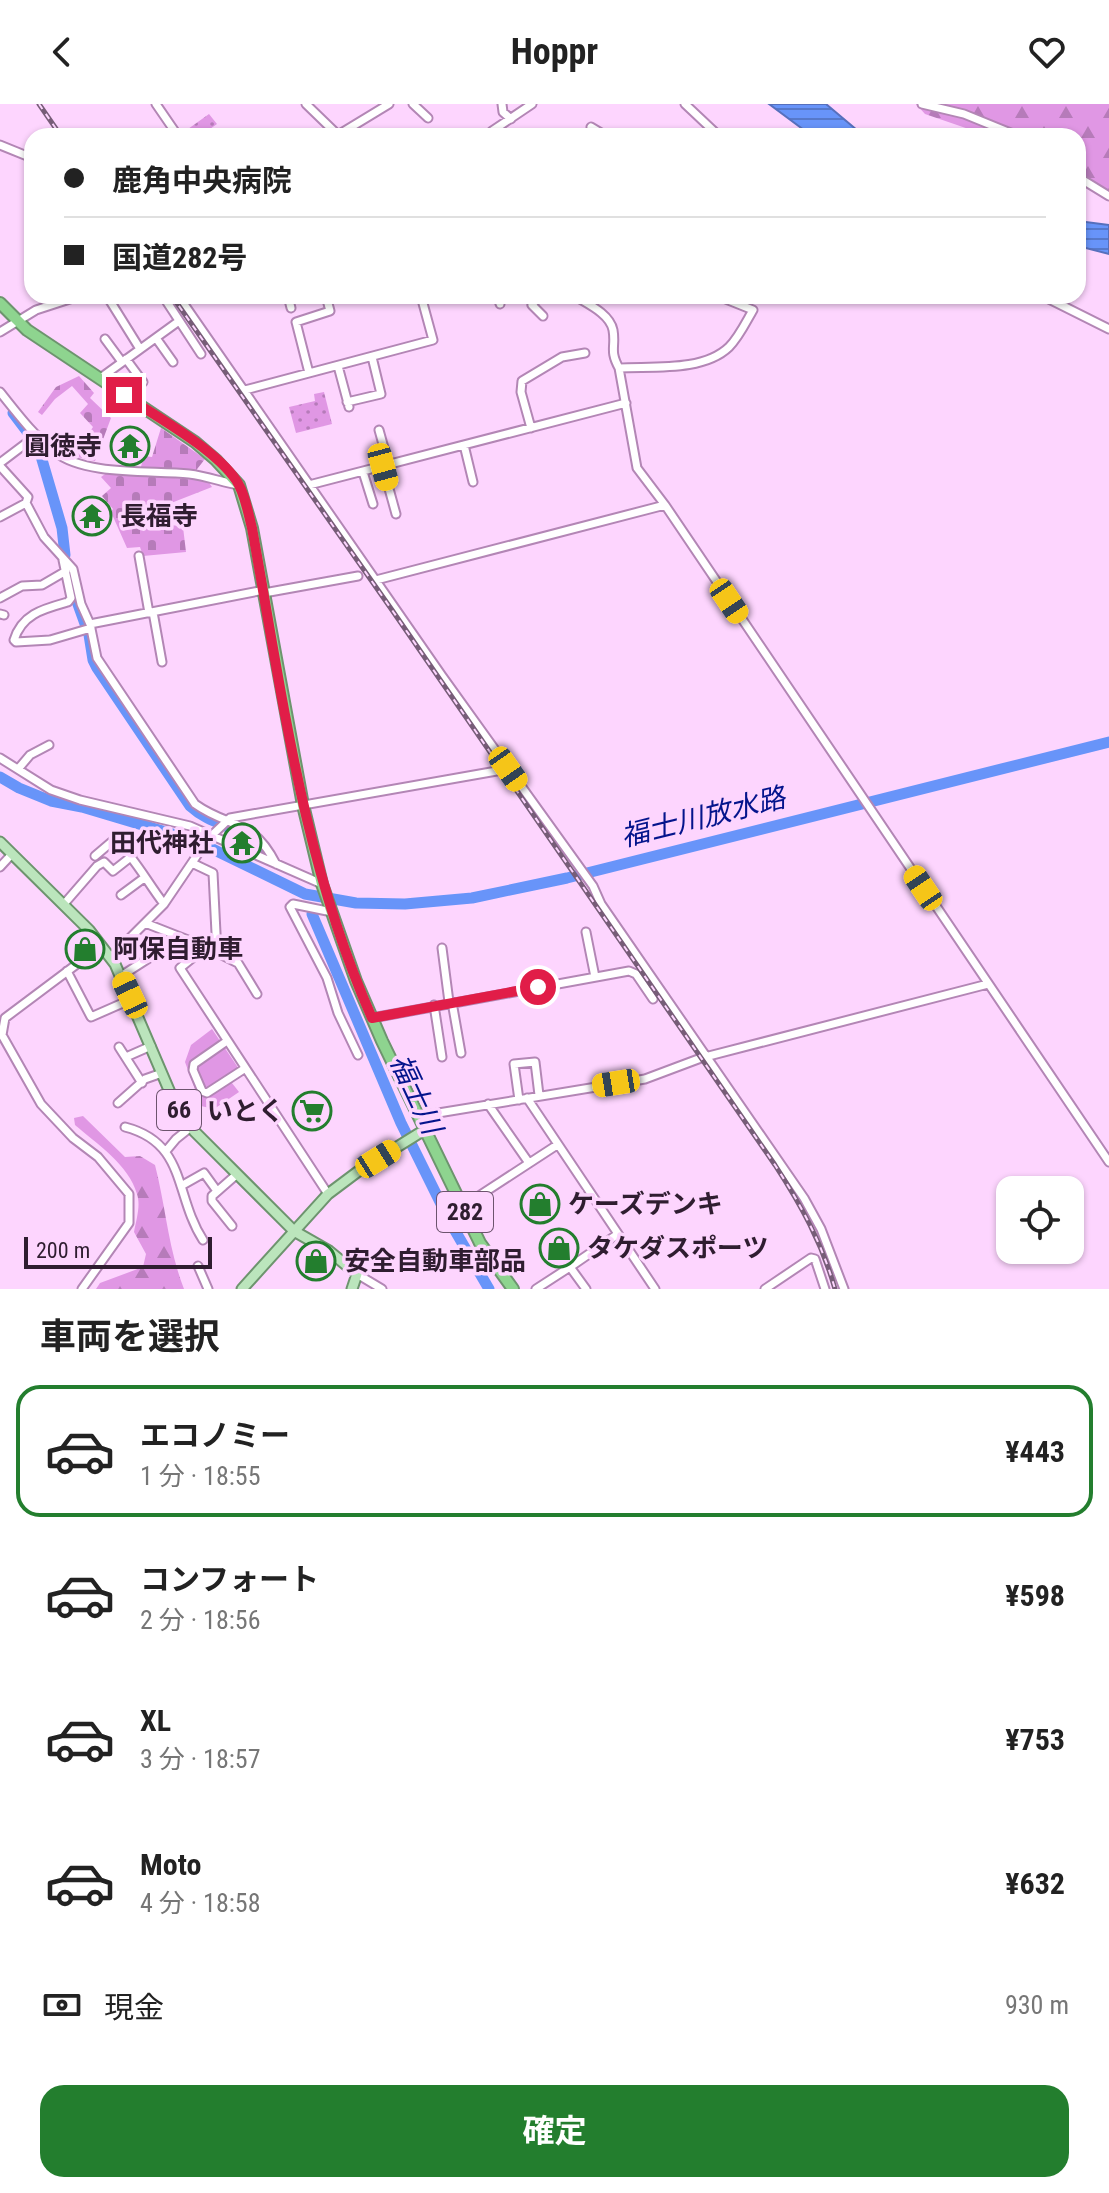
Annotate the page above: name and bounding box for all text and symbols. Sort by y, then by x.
icon: back [40,30,84,74]
icon: heart [1025,30,1069,74]
text: Hoppr [511,31,598,73]
text: 鹿角中央病院 [112,163,292,198]
text: 国道282号 [112,240,247,275]
route end [106,377,142,413]
temple icon: 圓徳寺 [109,425,151,467]
place label: 圓徳寺 [24,431,102,461]
car [365,441,401,493]
temple icon: 長福寺 [71,495,113,537]
place label: 長福寺 [120,501,198,531]
car [706,574,752,628]
car [484,742,532,796]
water label: 福士川放水路 [617,780,790,853]
temple icon: 田代神社 [221,822,263,864]
place label: 田代神社 [110,828,214,858]
car [900,861,946,915]
shop icon: 阿保自動車 [64,928,106,970]
place label: 阿保自動車 [113,934,243,964]
car [109,968,151,1022]
route start [520,969,556,1005]
water label: 福士川 [383,1049,450,1142]
car [590,1067,642,1099]
road number: 66 [157,1090,201,1130]
supermarket icon: いとく [291,1090,333,1132]
place label: いとく [207,1096,284,1126]
car [351,1136,405,1182]
map controls [996,1176,1084,1264]
button: locate [996,1176,1084,1264]
shop icon: ケーズデンキ [519,1183,561,1225]
place label: ケーズデンキ [568,1189,723,1219]
road number: 282 [437,1192,493,1232]
shop icon: タケダスポーツ [538,1227,580,1269]
scale bar [24,1233,212,1269]
place label: タケダスポーツ [587,1233,768,1263]
text: 200 m [36,1238,90,1263]
shop icon: 安全自動車部品 [295,1240,337,1282]
place label: 安全自動車部品 [344,1246,526,1276]
text: 車両を選択 [40,1316,220,1358]
icon: car [44,1415,116,1487]
text: エコノミー [140,1418,290,1453]
text: ¥443 [1005,1434,1065,1469]
text: 1 分 · 18:55 [140,1461,260,1491]
icon: car [44,1559,116,1631]
text: コンフォート [140,1562,319,1597]
text: ¥598 [1005,1578,1065,1613]
text: 2 分 · 18:56 [140,1605,260,1635]
icon: car [44,1703,116,1775]
text: XL [140,1703,171,1738]
text: ¥753 [1005,1722,1065,1757]
text: 3 分 · 18:57 [140,1744,260,1774]
icon: car [44,1847,116,1919]
text: Moto [140,1847,201,1882]
text: ¥632 [1005,1866,1065,1901]
text: 4 分 · 18:58 [140,1888,260,1918]
icon: cash [40,1983,84,2027]
text: 現金 [104,1990,164,2025]
text: 930 m [1005,1990,1069,2020]
button: 確定 [40,2085,1069,2177]

